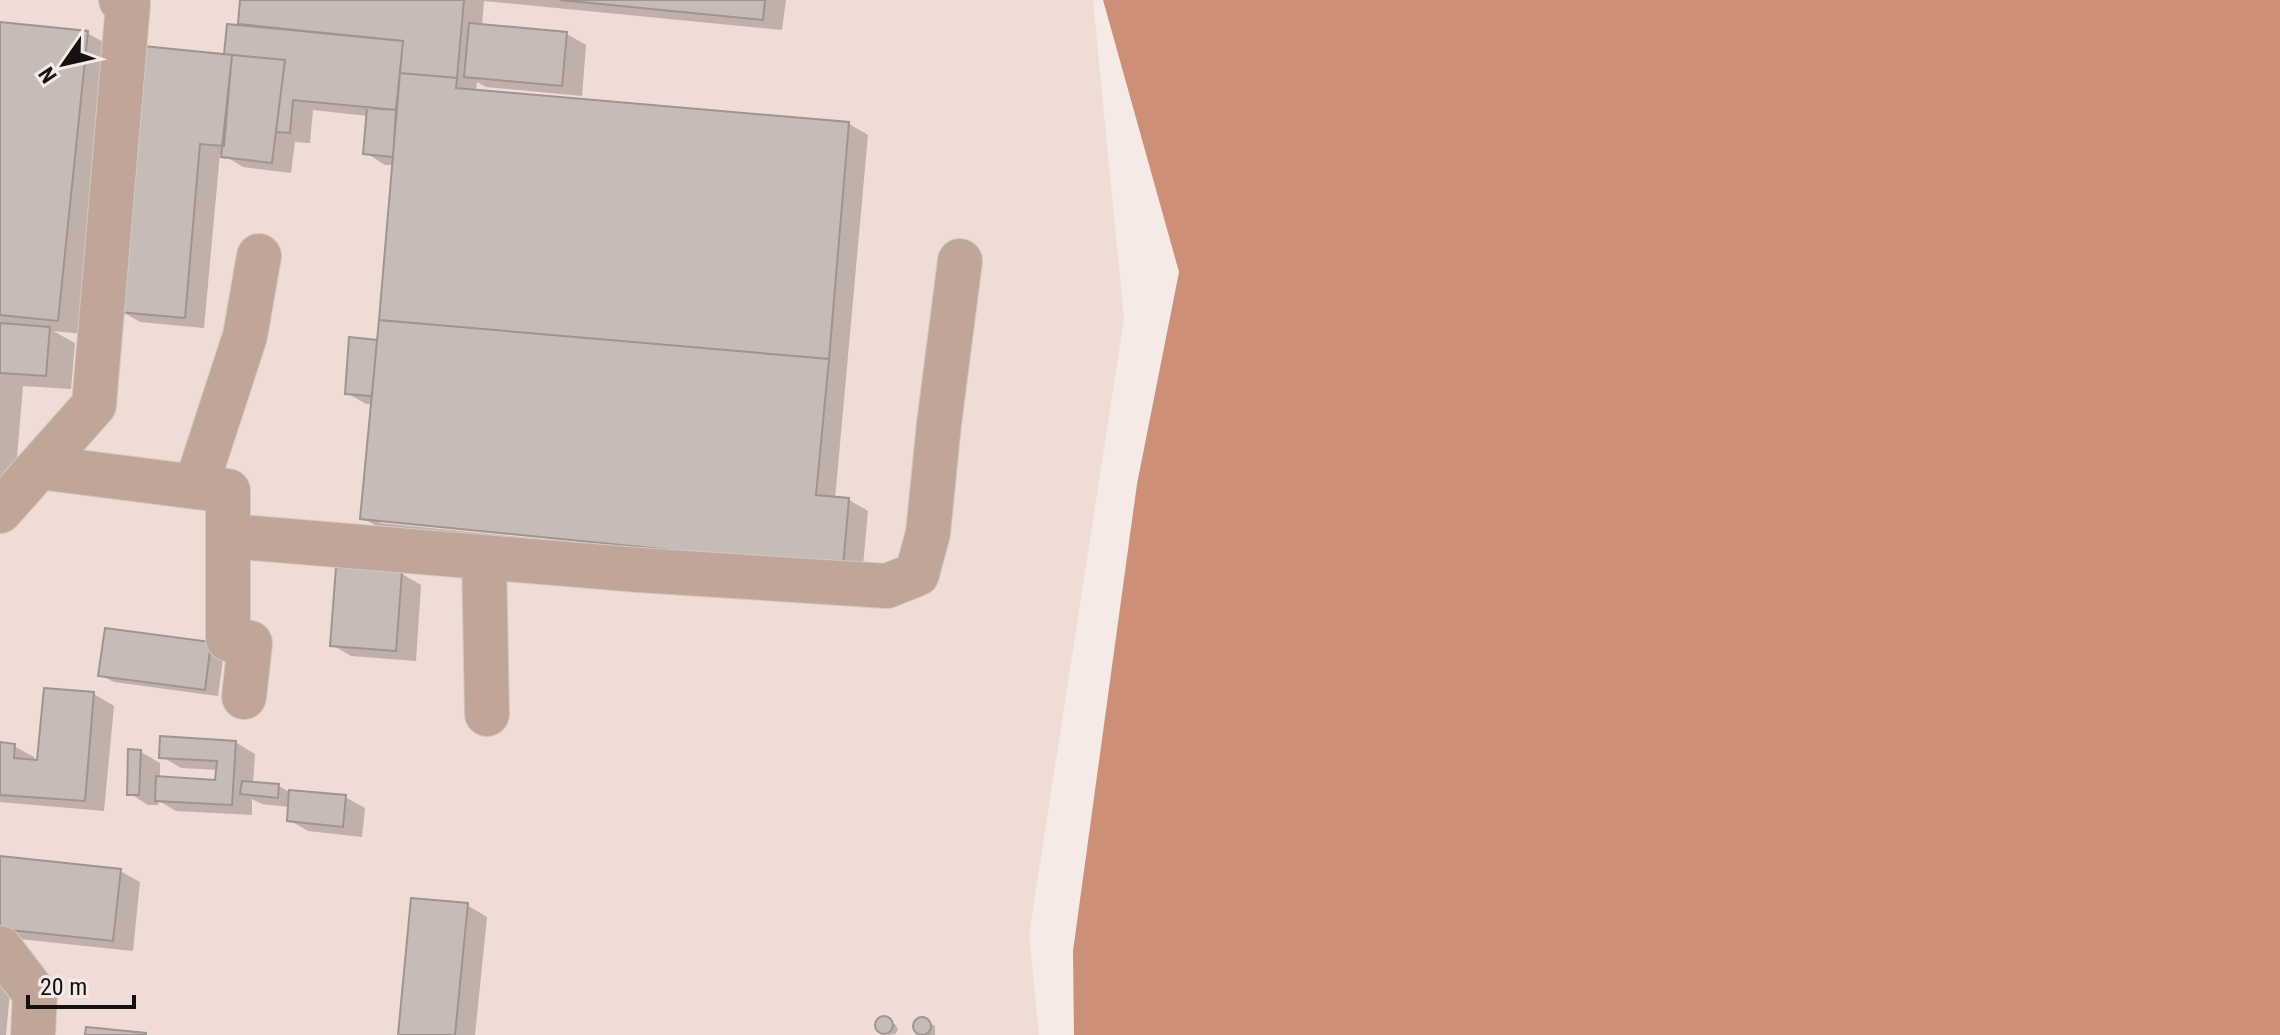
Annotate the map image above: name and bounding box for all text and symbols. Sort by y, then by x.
north arrow [24,24,104,104]
text: N [34,62,62,87]
scale bar [28,959,134,1009]
text: 20 m [40,973,87,1001]

